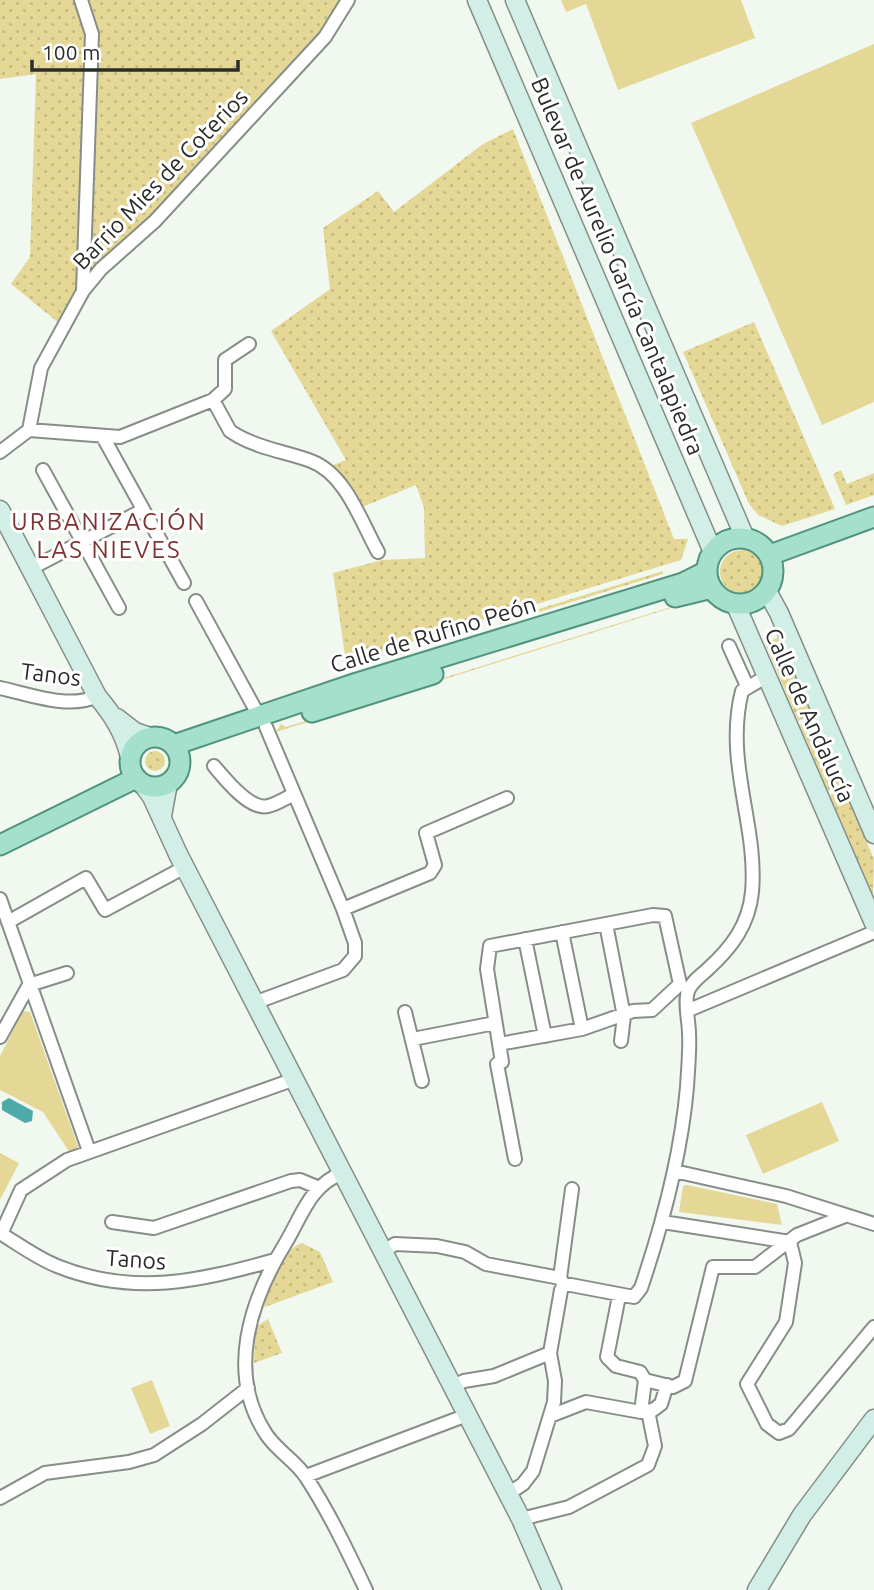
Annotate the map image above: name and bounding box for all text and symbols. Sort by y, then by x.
scale bar [32,28,238,72]
text: 100 m [42,40,100,64]
street label: Bulevar de Aurelio García Cantalapiedra [527,74,709,458]
street label: Barrio Mies de Coterios [68,84,252,274]
district label: URBANIZACIÓN LAS NIEVES [11,507,207,563]
street label: Calle de Rufino Peón [327,591,539,677]
street label: Calle de Andalucía [760,624,860,806]
street label: Tanos [20,658,82,690]
street label: Tanos [105,1244,167,1274]

